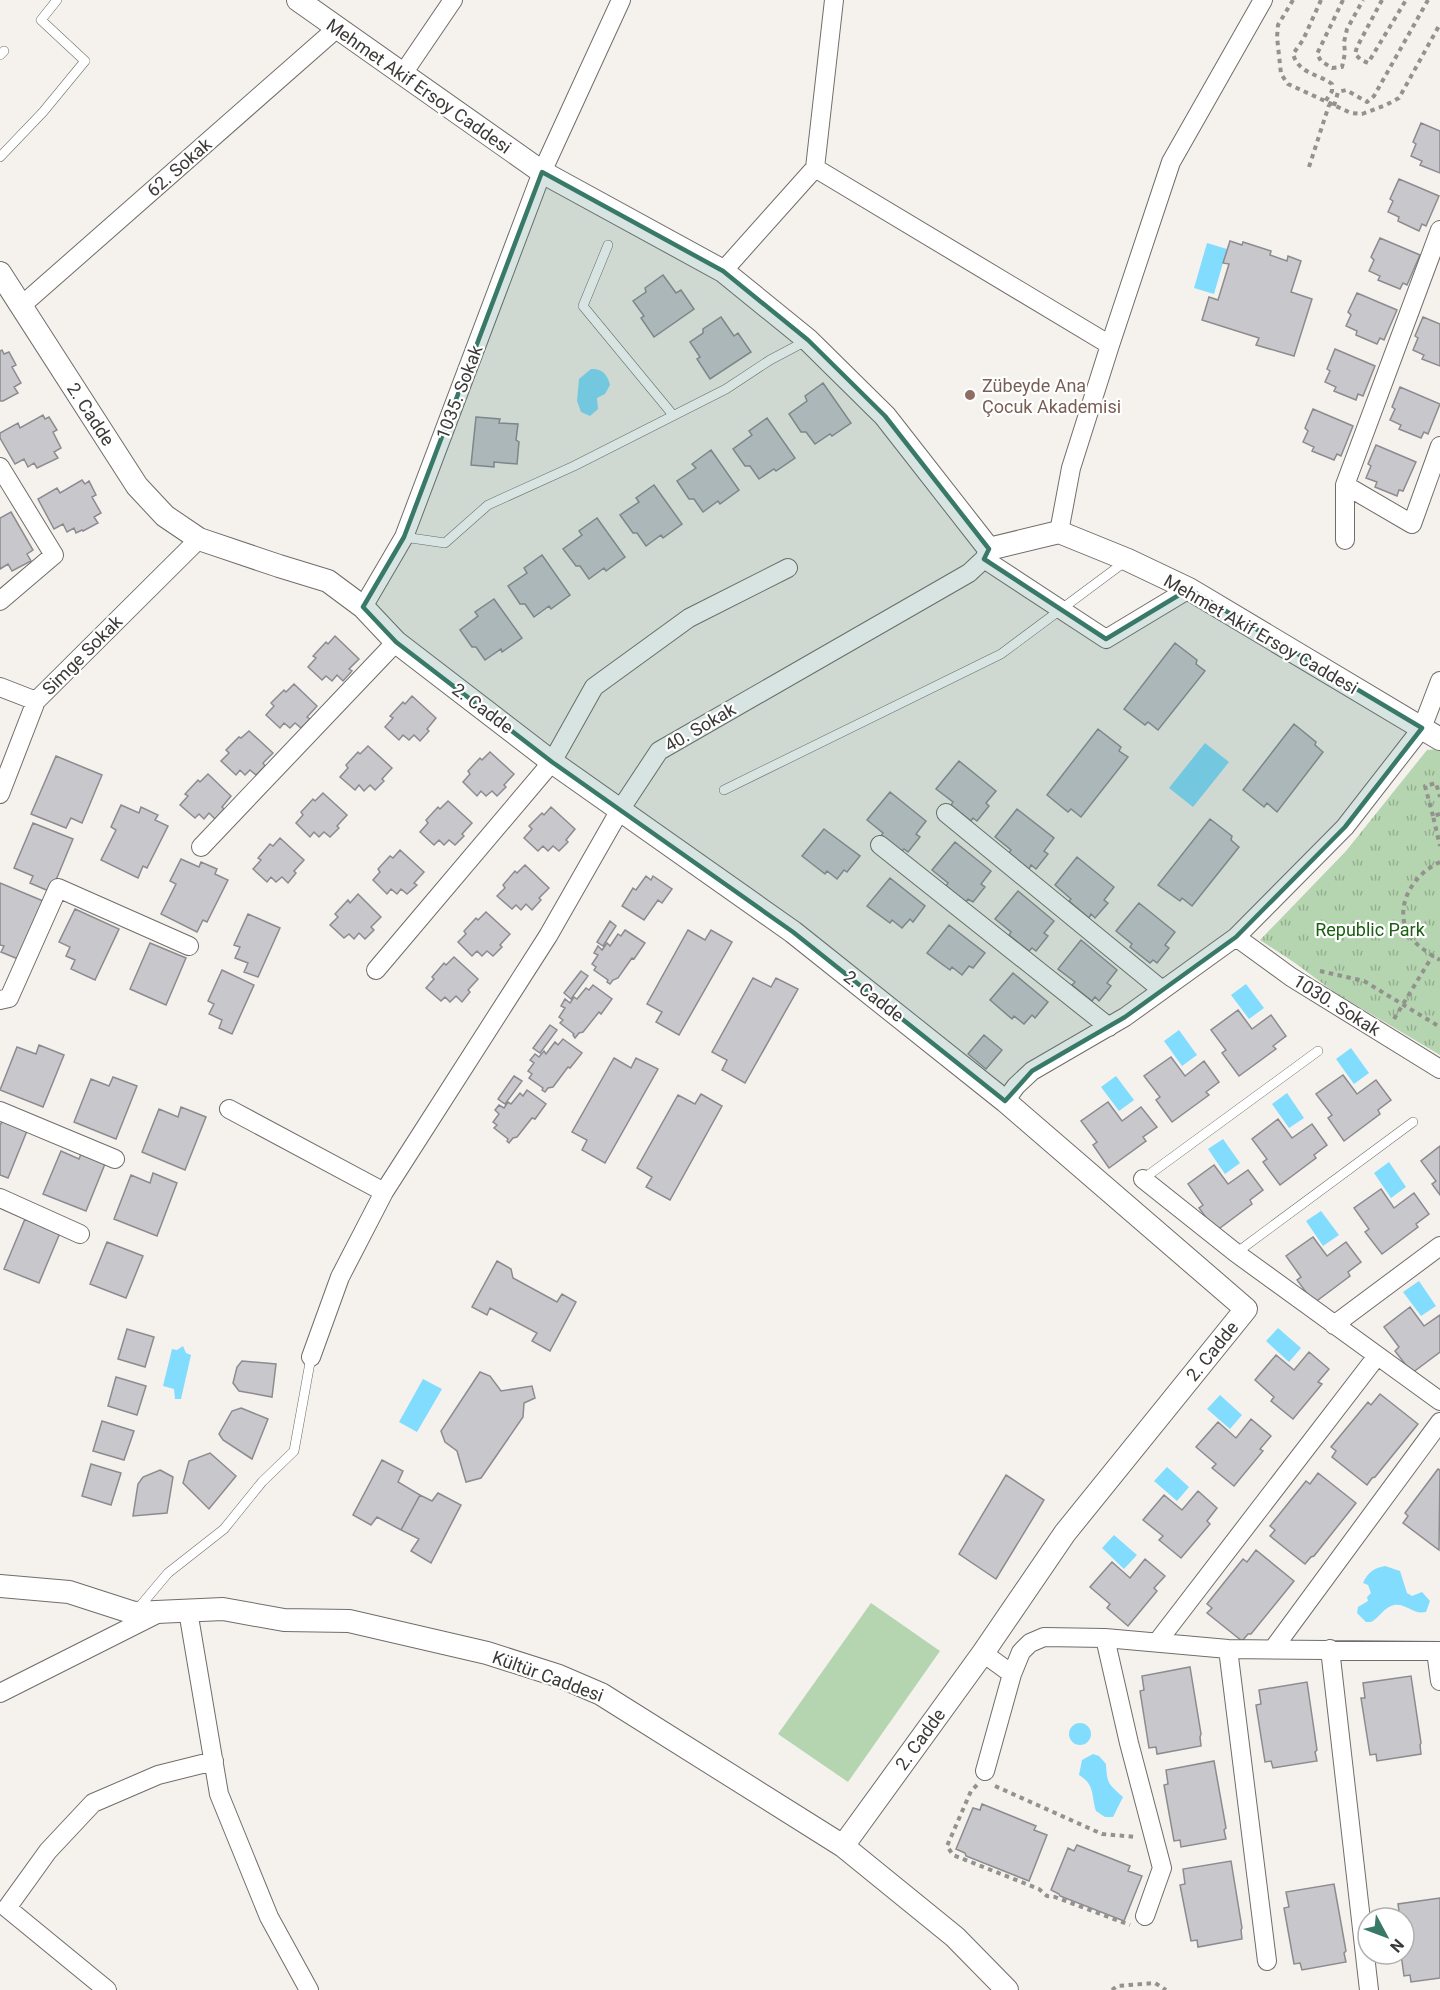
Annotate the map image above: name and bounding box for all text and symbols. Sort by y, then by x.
street label: Mehmet Akif Ersoy Caddesi [323,14,515,158]
street label: 62. Sokak [143,133,216,201]
street label: 1035. Sokak [432,341,487,442]
place label: Zübeyde Ana Çocuk Akademisi [982,375,1121,417]
street label: 2. Cadde [63,379,119,449]
marker: Zübeyde Ana Çocuk Akademisi [963,388,977,402]
street label: Mehmet Akif Ersoy Caddesi [1160,570,1362,698]
street label: Simge Sokak [38,610,127,699]
street label: 2. Cadde [448,678,518,738]
street label: 40. Sokak [661,698,740,756]
park label: Republic Park [1315,919,1426,940]
street label: 2. Cadde [840,966,908,1026]
street label: 1030. Sokak [1290,970,1385,1041]
street label: 2. Cadde [1182,1317,1242,1385]
street label: Kültür Caddesi [490,1646,606,1706]
street label: 2. Cadde [891,1704,949,1774]
north arrow [1356,1906,1416,1966]
text: N [1386,1935,1408,1956]

